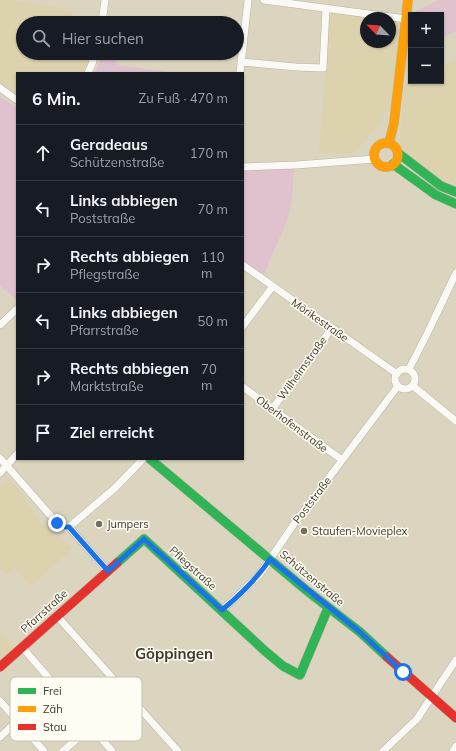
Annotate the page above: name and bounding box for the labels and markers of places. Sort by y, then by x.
place label: Jumpers [107,517,149,531]
marker: Jumpers [94,519,104,529]
place label: Staufen-Movieplex [312,524,408,538]
marker: Staufen-Movieplex [299,526,309,536]

